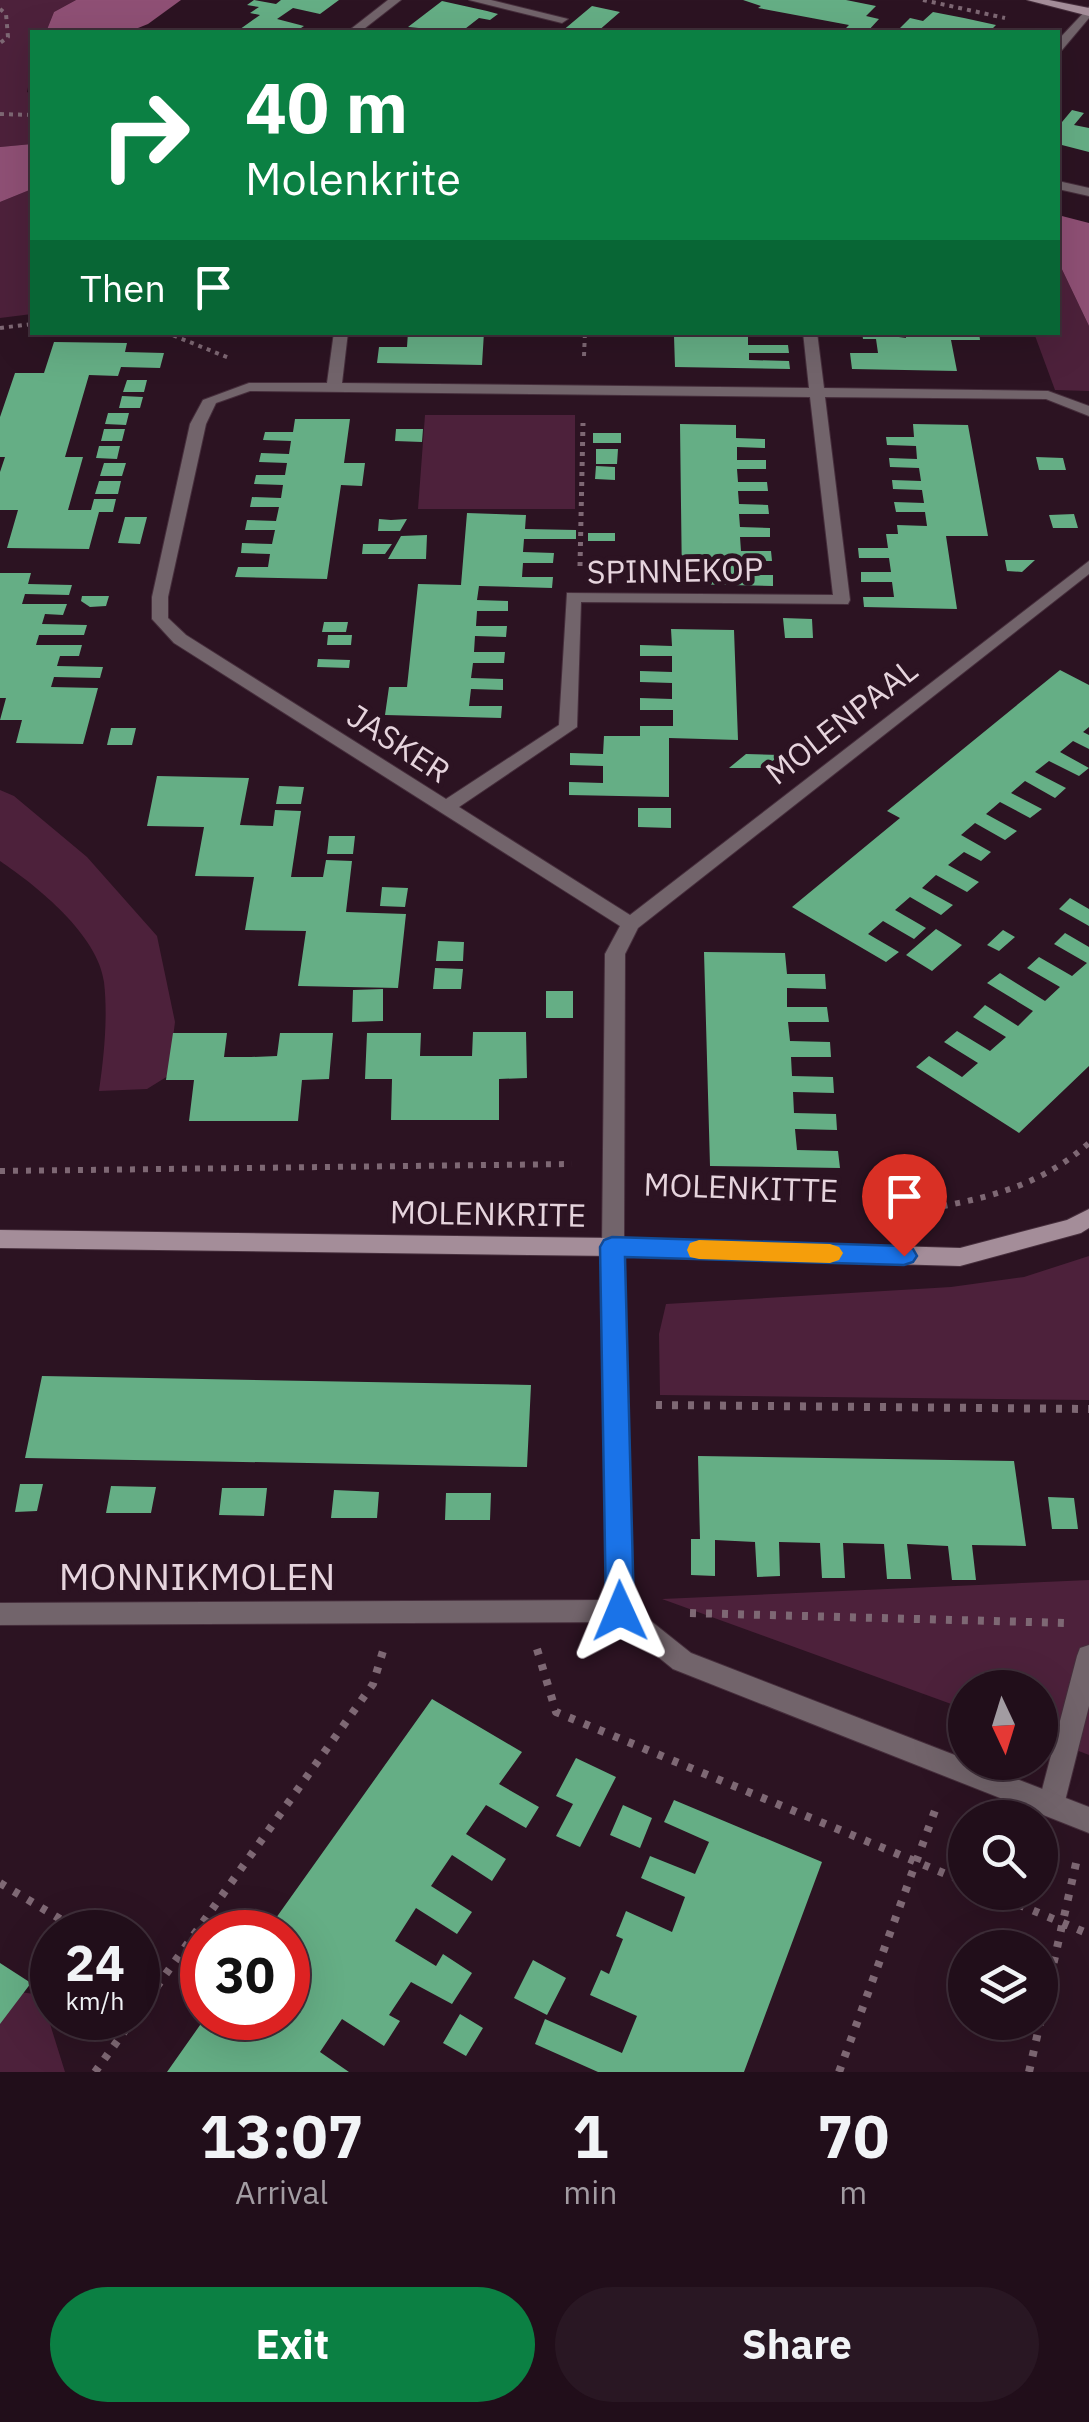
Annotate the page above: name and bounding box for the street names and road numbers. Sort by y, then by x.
street label: SPINNEKOP [587,547,763,593]
street label: MOLENPAAL [757,649,925,793]
street label: JASKER [339,694,459,792]
street label: MOLENKITTE [643,1163,839,1211]
street label: MOLENKRITE [390,1190,586,1236]
street label: MONNIKMOLEN [59,1551,335,1600]

